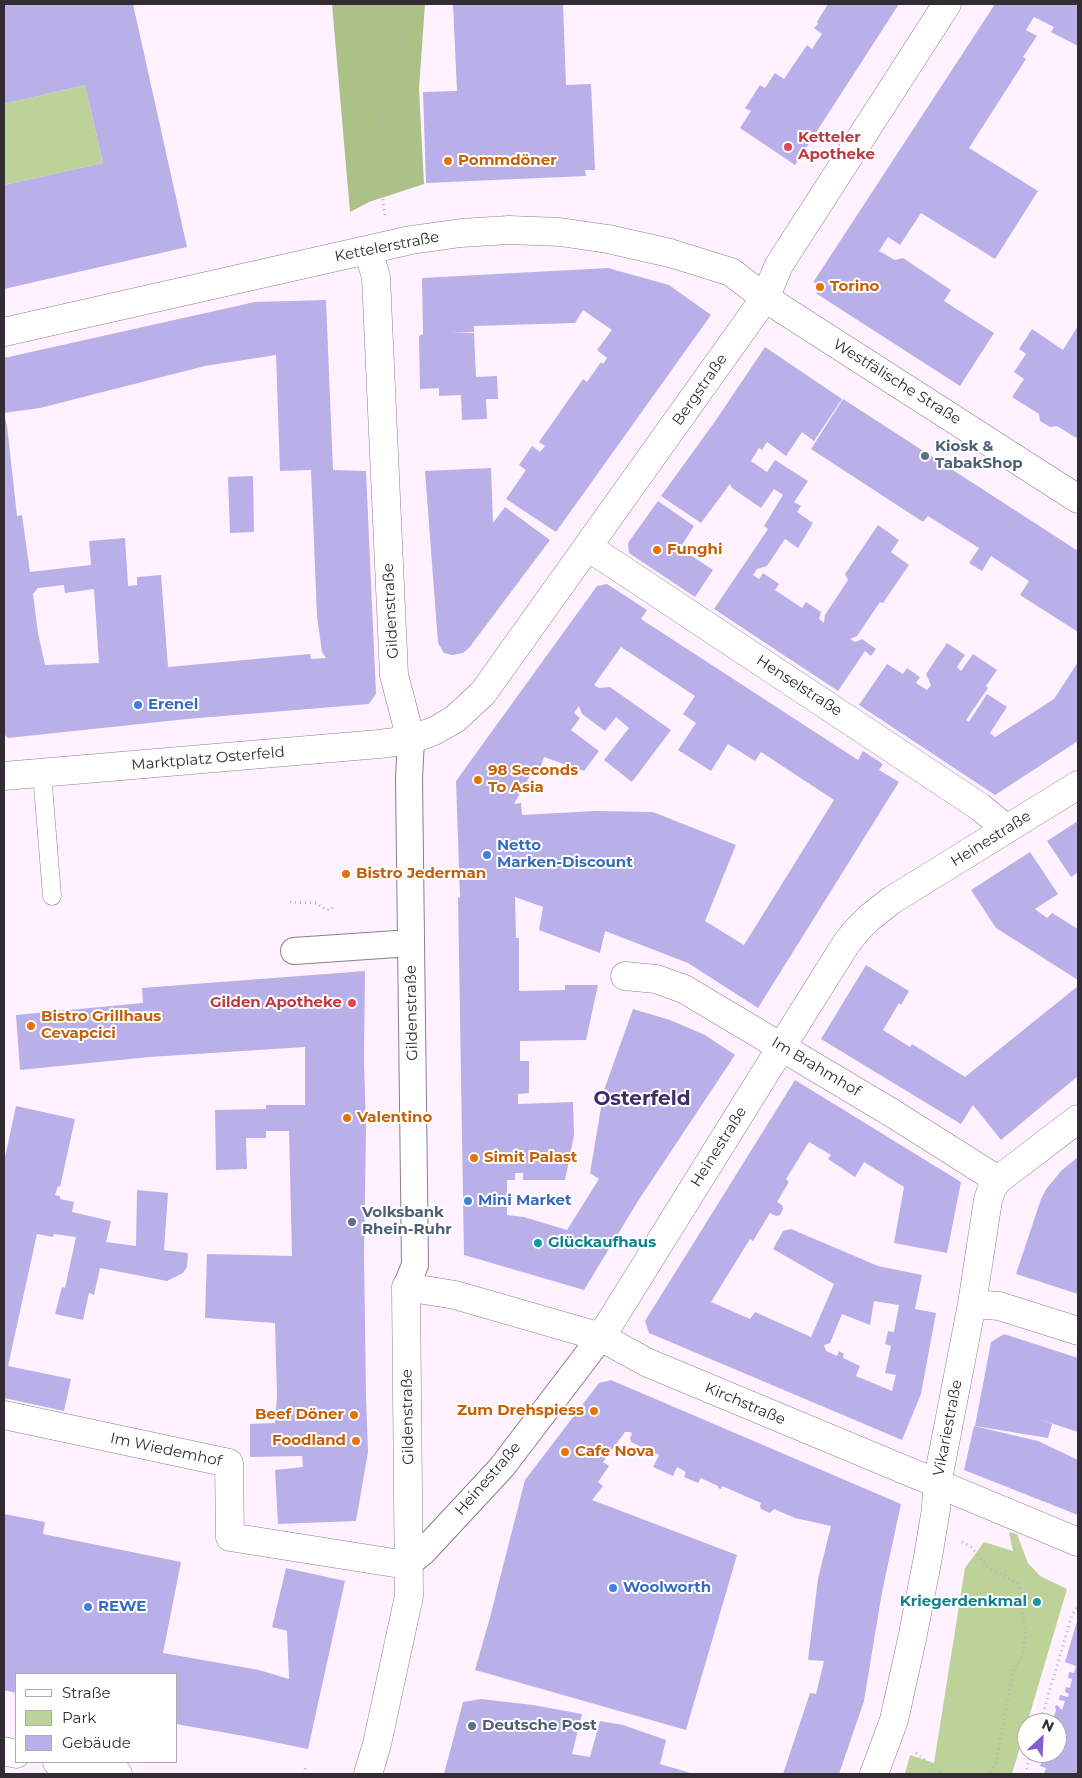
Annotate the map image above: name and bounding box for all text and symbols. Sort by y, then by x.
place label: Ketteler Apotheke [798,129,875,164]
marker: Ketteler Apotheke [782,141,794,153]
place label: Pommdöner [458,152,557,170]
marker: Pommdöner [442,155,454,167]
street label: Kettelerstraße [333,228,441,266]
place label: Torino [830,278,879,296]
marker: Torino [814,281,826,293]
street label: Westfälische Straße [830,335,964,429]
street label: Bergstraße [669,351,731,429]
place label: Kiosk & TabakShop [935,438,1023,473]
marker: Kiosk & TabakShop [919,450,931,462]
place label: Funghi [667,541,722,559]
marker: Funghi [651,544,663,556]
street label: Gildenstraße [380,563,402,659]
street label: Henselstraße [753,652,845,720]
place label: Erenel [148,696,198,714]
marker: Erenel [132,699,144,711]
street label: Marktplatz Osterfeld [131,743,285,775]
place label: 98 Seconds To Asia [488,762,578,797]
marker: 98 Seconds To Asia [472,774,484,786]
street label: Heinestraße [948,807,1034,871]
place label: Netto Marken-Discount [497,837,633,872]
marker: Netto Marken-Discount [481,849,493,861]
place label: Bistro Jederman [356,865,486,883]
marker: Bistro Jederman [340,868,352,880]
street label: Gildenstraße [402,965,422,1061]
place label: Gilden Apotheke [210,994,342,1012]
marker: Gilden Apotheke [346,997,358,1009]
place label: Bistro Grillhaus Cevapcici [41,1008,161,1043]
marker: Bistro Grillhaus Cevapcici [25,1020,37,1032]
street label: Im Brahmhof [768,1033,864,1101]
district label: Osterfeld [593,1087,691,1111]
street label: Heinestraße [687,1104,751,1190]
place label: Valentino [357,1109,432,1127]
marker: Valentino [341,1112,353,1124]
place label: Simit Palast [484,1149,577,1167]
marker: Simit Palast [468,1152,480,1164]
place label: Mini Market [478,1192,571,1210]
marker: Mini Market [462,1195,474,1207]
place label: Volksbank Rhein-Ruhr [362,1204,452,1239]
marker: Volksbank Rhein-Ruhr [346,1216,358,1228]
place label: Glückaufhaus [548,1234,656,1252]
marker: Glückaufhaus [532,1237,544,1249]
street label: Gildenstraße [398,1369,418,1465]
street label: Vikariestraße [930,1378,966,1478]
street label: Kirchstraße [702,1379,788,1429]
place label: Zum Drehspiess [457,1402,584,1420]
marker: Zum Drehspiess [588,1405,600,1417]
place label: Beef Döner [255,1406,344,1424]
marker: Beef Döner [348,1409,360,1421]
street label: Im Wiedemhof [109,1429,223,1471]
place label: Foodland [272,1432,346,1450]
marker: Foodland [350,1435,362,1447]
street label: Heinestraße [451,1439,525,1519]
place label: Cafe Nova [575,1443,654,1461]
marker: Cafe Nova [559,1446,571,1458]
place label: Woolworth [623,1579,711,1597]
marker: Woolworth [607,1582,619,1594]
place label: Kriegerdenkmal [900,1593,1027,1611]
marker: Kriegerdenkmal [1031,1596,1043,1608]
place label: REWE [98,1598,146,1616]
marker: REWE [82,1601,94,1613]
legend [15,1673,178,1763]
text: Straße [62,1683,111,1702]
text: Park [62,1708,96,1727]
north arrow [1017,1713,1067,1763]
text: N [1039,1715,1057,1736]
place label: Deutsche Post [482,1717,597,1735]
marker: Deutsche Post [466,1720,478,1732]
text: Gebäude [62,1733,131,1752]

